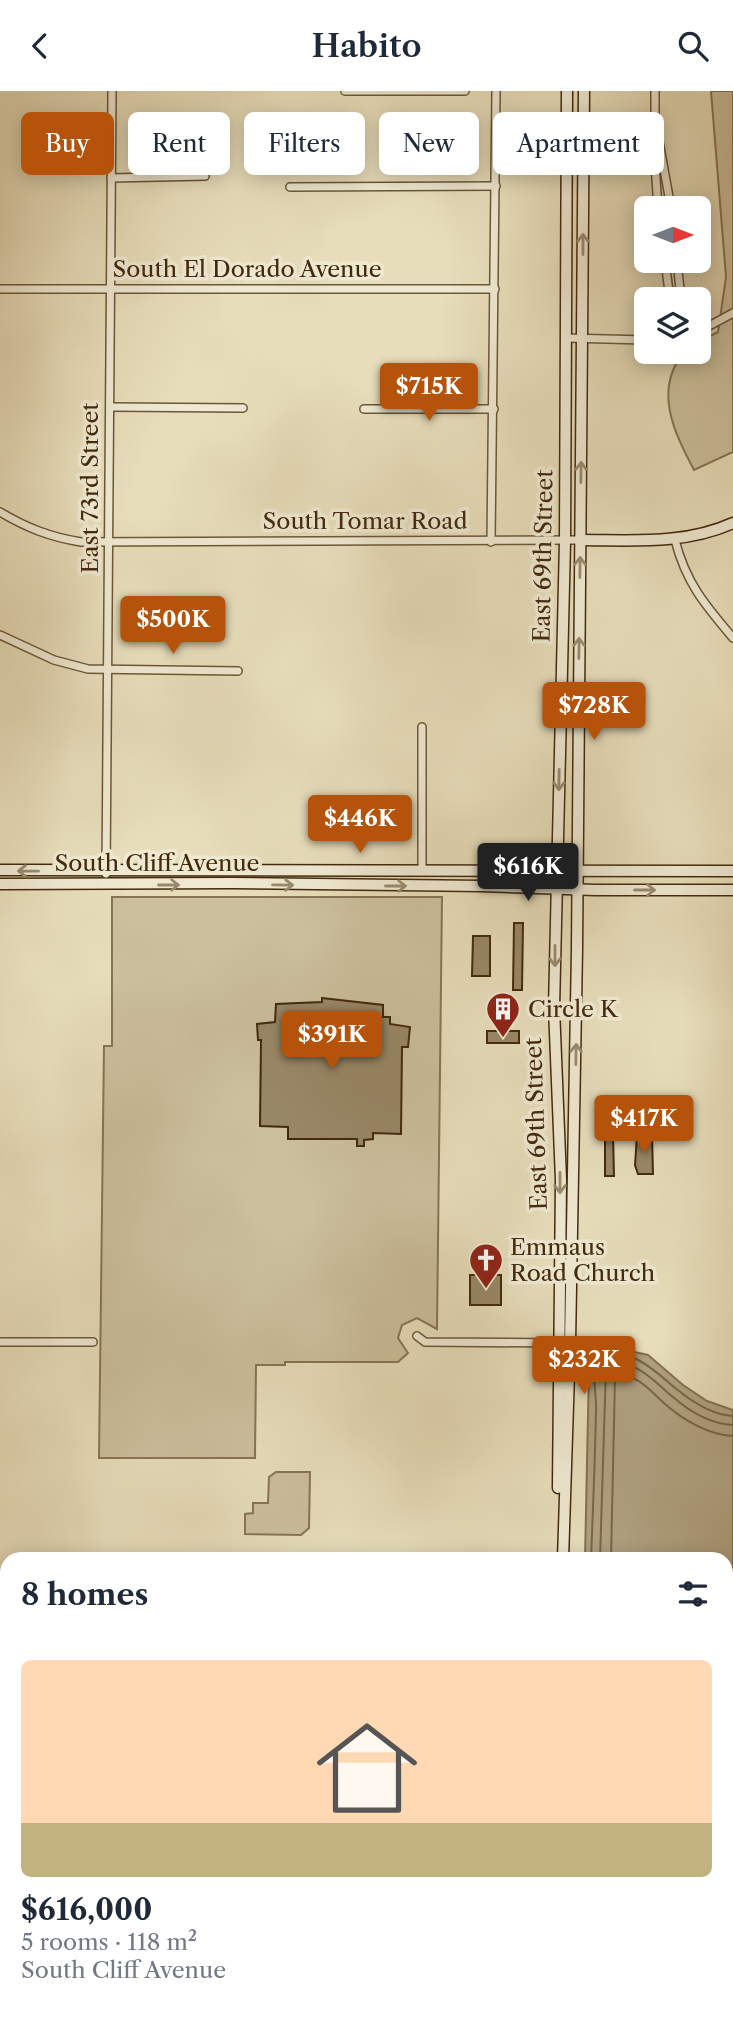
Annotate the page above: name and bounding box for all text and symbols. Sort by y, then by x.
text: Habito [312,26,421,65]
icon: back [21,27,59,65]
icon: search [674,27,712,65]
chip: Buy [21,112,114,175]
chip: Rent [128,112,230,175]
chip: Filters [244,112,365,175]
chip: New [379,112,479,175]
chip: Apartment [493,112,664,175]
north arrow [634,196,710,273]
map controls [634,196,711,364]
one-way arrow [576,233,590,256]
street label: South El Dorado Avenue [112,255,382,283]
button: layers [634,287,711,364]
pin: $715K [380,363,478,423]
text: $715K [396,372,462,400]
street label: East 73rd Street [76,403,104,573]
one-way arrow [574,461,588,484]
street label: East 69th Street [527,469,559,643]
street label: South Tomar Road [263,507,468,535]
one-way arrow [573,556,587,579]
pin: $500K [124,596,222,656]
text: $500K [136,605,210,633]
one-way arrow [572,637,586,660]
pin: $728K [545,683,643,742]
text: $728K [559,691,629,719]
one-way arrow [552,768,566,791]
pin: $446K [311,795,409,855]
text: $446K [324,804,396,832]
pin: $616K [479,843,577,903]
street label: South Cliff Avenue [54,849,260,877]
text: $616K [493,852,563,880]
one-way arrow [17,864,40,878]
one-way arrow [157,878,180,892]
one-way arrow [272,878,295,891]
one-way arrow [384,879,407,892]
one-way arrow [633,883,656,897]
one-way arrow [548,944,561,967]
building icon: Circle K [484,990,522,1039]
place label: Circle K [528,995,619,1023]
pin: $391K [283,1011,381,1071]
text: $391K [298,1020,366,1048]
street label: East 69th Street [519,1037,553,1211]
one-way arrow [569,1043,582,1066]
pin: $417K [595,1095,693,1155]
text: $417K [610,1104,678,1132]
one-way arrow [553,1171,567,1194]
place label: Emmaus Road Church [510,1233,655,1287]
church icon: Emmaus Road Church [467,1241,505,1290]
pin: $232K [535,1337,633,1396]
text: $232K [548,1345,620,1373]
icon: filters [674,1575,712,1613]
text: 8 homes [21,1576,148,1613]
icon: home [304,1705,430,1831]
text: $616,000 [21,1891,152,1928]
text: 5 rooms · 118 m² [21,1928,197,1956]
text: South Cliff Avenue [21,1956,226,1984]

